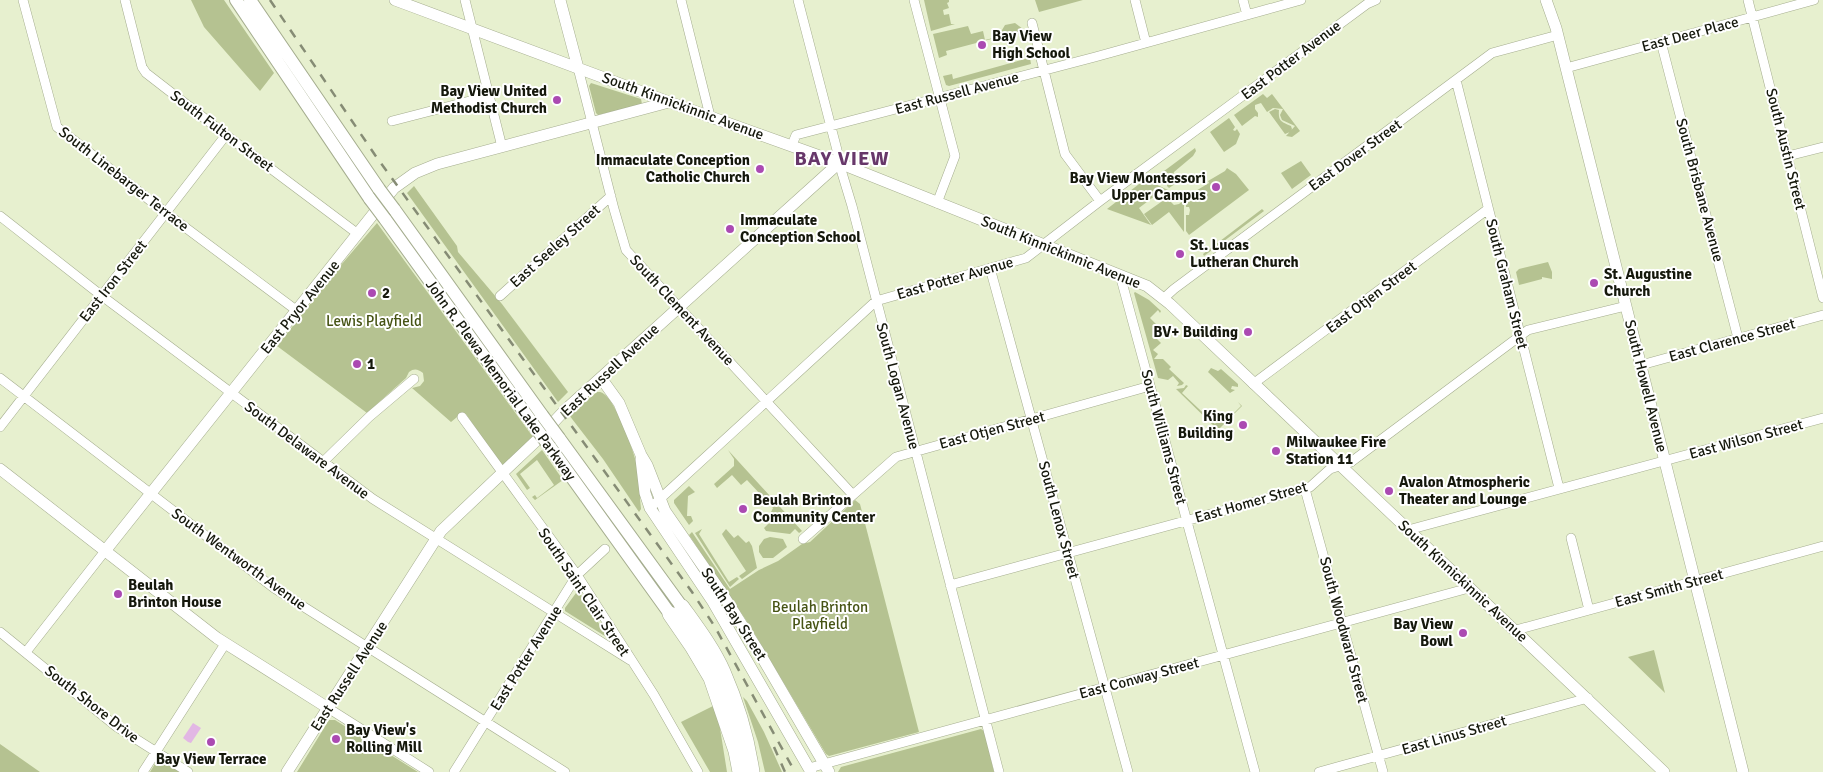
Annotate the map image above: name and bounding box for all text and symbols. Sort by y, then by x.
street label: East Deer Place [1640,12,1740,56]
street label: East Potter Avenue [1237,17,1345,103]
place label: Bay View High School [992,27,1071,62]
marker: Bay View High School [976,39,988,51]
street label: South Kinnickinnic Avenue [600,68,766,144]
street label: East Russell Avenue [893,68,1021,118]
place label: Bay View United Methodist Church [431,82,547,117]
street label: South Fulton Street [167,86,277,176]
street label: South Austin Street [1762,86,1810,212]
marker: Bay View United Methodist Church [551,94,563,106]
street label: East Dover Street [1305,115,1405,195]
street label: South Brisbane Avenue [1672,116,1728,264]
street label: South Linebarger Terrace [55,123,193,235]
district label: BAY VIEW [794,146,890,171]
place label: Immaculate Conception Catholic Church [596,151,750,186]
marker: Immaculate Conception Catholic Church [754,163,766,175]
place label: Bay View Montessori Upper Campus [1070,169,1206,204]
marker: Bay View Montessori Upper Campus [1210,181,1222,193]
street label: East Seeley Street [506,201,604,291]
place label: Immaculate Conception School [740,211,861,246]
street label: South Kinnickinnic Avenue [978,212,1144,292]
street label: South Graham Street [1482,217,1532,351]
marker: Immaculate Conception School [724,223,736,235]
street label: East Iron Street [75,236,151,326]
place label: St. Lucas Lutheran Church [1190,236,1299,271]
marker: St. Lucas Lutheran Church [1174,248,1186,260]
street label: South Clement Avenue [626,251,738,369]
street label: East Potter Avenue [895,253,1015,303]
street label: East Pryor Avenue [257,256,343,358]
street label: East Otjen Street [1322,257,1420,337]
place label: St. Augustine Church [1604,265,1692,300]
street label: John R. Plewa Memorial Lake Parkway [422,276,580,484]
marker: St. Augustine Church [1588,277,1600,289]
place label: 2 [382,284,390,302]
marker: 2 [366,287,378,299]
park label: Lewis Playfield [326,312,422,330]
street label: East Clarence Street [1667,314,1797,366]
street label: South Howell Avenue [1621,318,1671,454]
street label: East Russell Avenue [557,320,663,420]
street label: South Logan Avenue [872,321,924,451]
place label: BV+ Building [1153,323,1238,341]
marker: BV+ Building [1242,326,1254,338]
place label: 1 [367,355,375,373]
marker: 1 [351,358,363,370]
street label: South Williams Street [1137,368,1191,506]
street label: South Delaware Avenue [241,397,373,503]
street label: East Otjen Street [937,407,1047,453]
place label: King Building [1178,407,1233,442]
street label: East Wilson Street [1687,415,1805,463]
marker: King Building [1237,419,1249,431]
place label: Milwaukee Fire Station 11 [1286,433,1386,468]
marker: Milwaukee Fire Station 11 [1270,445,1282,457]
street label: South Lenox Street [1035,459,1083,581]
place label: Avalon Atmospheric Theater and Lounge [1399,473,1530,508]
street label: East Homer Street [1193,477,1309,527]
marker: Avalon Atmospheric Theater and Lounge [1383,485,1395,497]
place label: Beulah Brinton Community Center [753,491,875,526]
marker: Beulah Brinton Community Center [737,503,749,515]
street label: South Wentworth Avenue [168,504,310,614]
street label: South Kinnickinnic Avenue [1394,516,1532,646]
street label: South Saint Clair Street [534,524,634,660]
street label: South Woodward Street [1316,555,1372,705]
street label: South Bay Street [697,564,771,664]
street label: East Smith Street [1613,565,1725,611]
place label: Beulah Brinton House [128,576,221,611]
marker: Beulah Brinton House [112,588,124,600]
park label: Beulah Brinton Playfield [772,598,868,633]
street label: East Potter Avenue [486,602,566,714]
place label: Bay View Bowl [1393,615,1454,650]
street label: East Russell Avenue [307,618,391,734]
marker: Bay View Bowl [1457,627,1469,639]
street label: East Conway Street [1077,653,1201,703]
street label: South Shore Drive [41,662,143,746]
street label: East Linus Street [1400,711,1508,759]
place label: Bay View's Rolling Mill [346,721,422,756]
marker: Bay View's Rolling Mill [330,733,342,745]
marker: Bay View Terrace [205,736,217,748]
place label: Bay View Terrace [156,750,266,768]

